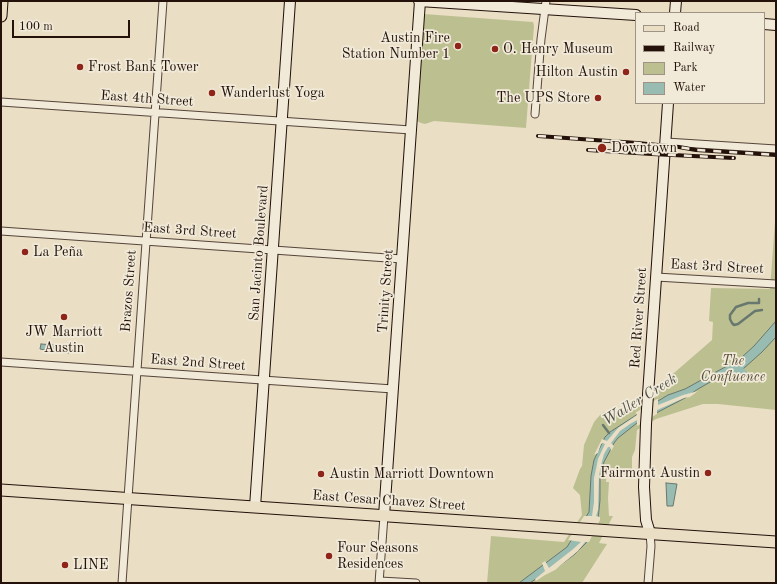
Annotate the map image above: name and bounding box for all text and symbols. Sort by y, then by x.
scale bar [14,12,132,38]
legend [635,12,765,104]
text: 100 m [19,21,53,33]
text: Road [673,22,700,34]
place label: Austin Fire Station Number 1 [342,30,450,62]
marker: Austin Fire Station Number 1 [453,41,463,51]
place label: O. Henry Museum [503,41,613,57]
text: Railway [673,42,715,54]
marker: O. Henry Museum [490,44,500,54]
place label: Frost Bank Tower [88,59,199,75]
marker: Frost Bank Tower [75,62,85,72]
text: Park [673,62,698,74]
place label: Hilton Austin [536,64,618,80]
marker: Hilton Austin [621,67,631,77]
text: Water [673,82,705,94]
place label: Wanderlust Yoga [220,85,325,101]
street label: East 4th Street [100,87,194,111]
marker: Wanderlust Yoga [207,88,217,98]
place label: The UPS Store [496,90,590,106]
marker: The UPS Store [593,93,603,103]
place label: Downtown [611,140,677,156]
marker: Downtown [596,142,608,154]
street label: San Jacinto Boulevard [246,185,272,321]
street label: East 3rd Street [143,219,237,243]
place label: La Peña [33,244,83,260]
marker: La Peña [20,247,30,257]
street label: Trinity Street [375,248,397,334]
street label: Brazos Street [118,249,140,333]
street label: East 3rd Street [670,256,764,278]
street label: Red River Street [627,267,651,369]
marker: JW Marriott Austin [59,312,69,322]
place label: JW Marriott Austin [25,324,103,356]
street label: East 2nd Street [150,351,246,375]
park label: The Confluence [701,353,765,386]
water label: Waller Creek [599,370,681,430]
place label: Fairmont Austin [600,465,700,481]
place label: Austin Marriott Downtown [329,466,494,482]
marker: Fairmont Austin [703,468,713,478]
marker: Austin Marriott Downtown [316,469,326,479]
street label: East Cesar Chavez Street [312,487,466,515]
place label: Four Seasons Residences [337,540,418,572]
marker: Four Seasons Residences [324,551,334,561]
place label: LINE [73,557,108,573]
marker: LINE [60,560,70,570]

